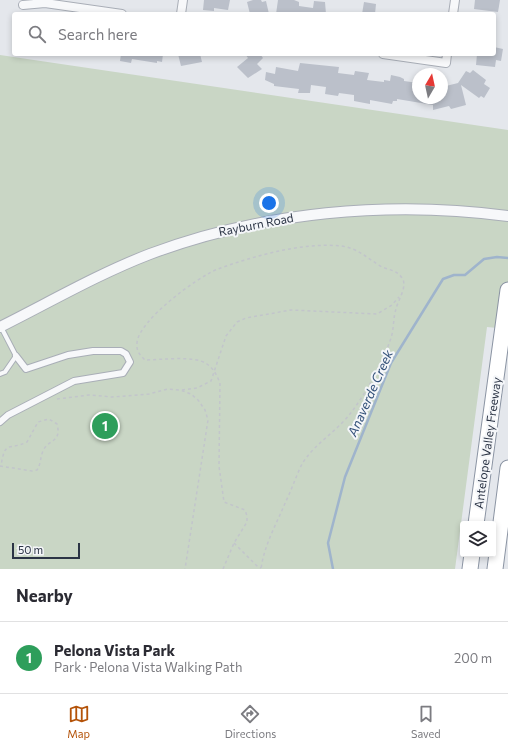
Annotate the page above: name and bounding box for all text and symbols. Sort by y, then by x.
search box [12,12,496,56]
icon: search [26,23,48,45]
text: Search here [58,25,137,43]
north arrow [412,68,448,104]
your location [259,193,279,213]
street label: Rayburn Road [217,210,295,238]
water label: Anaverde Creek [343,346,397,440]
street label: Antelope Valley Freeway [471,376,503,509]
pin: 1 [92,411,118,441]
map controls [460,521,496,557]
button: layers [460,521,496,557]
scale bar [12,541,80,560]
text: 50 m [18,543,43,556]
text: Nearby [16,585,73,606]
text: Pelona Vista Park [54,641,175,659]
text: 1 [26,650,32,666]
text: 200 m [454,650,492,666]
text: Park · Pelona Vista Walking Path [54,659,242,675]
tab: Map [67,703,90,740]
tab: Directions [225,703,276,740]
tab: Saved [411,703,441,740]

